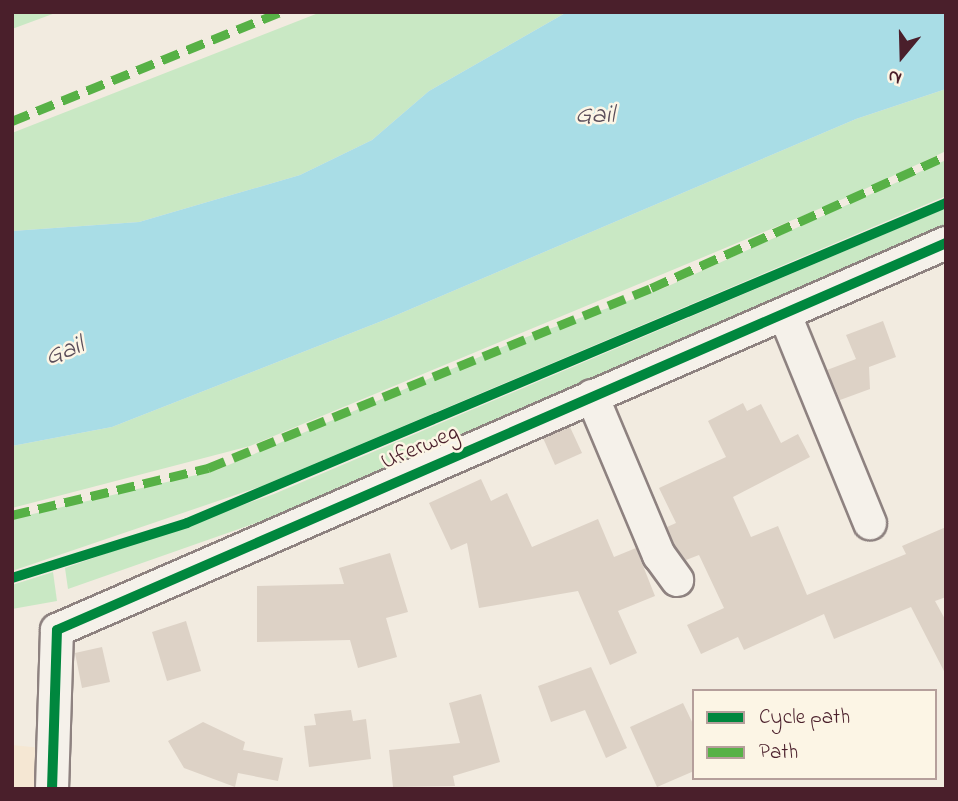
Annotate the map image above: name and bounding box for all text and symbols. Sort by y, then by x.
north arrow [867,21,937,91]
text: N [885,61,905,91]
water label: Gail [575,101,615,133]
water label: Gail [41,331,89,375]
street label: Uferweg [377,419,463,477]
legend [692,689,937,780]
text: Cycle path [759,703,850,733]
text: Path [759,738,798,768]

